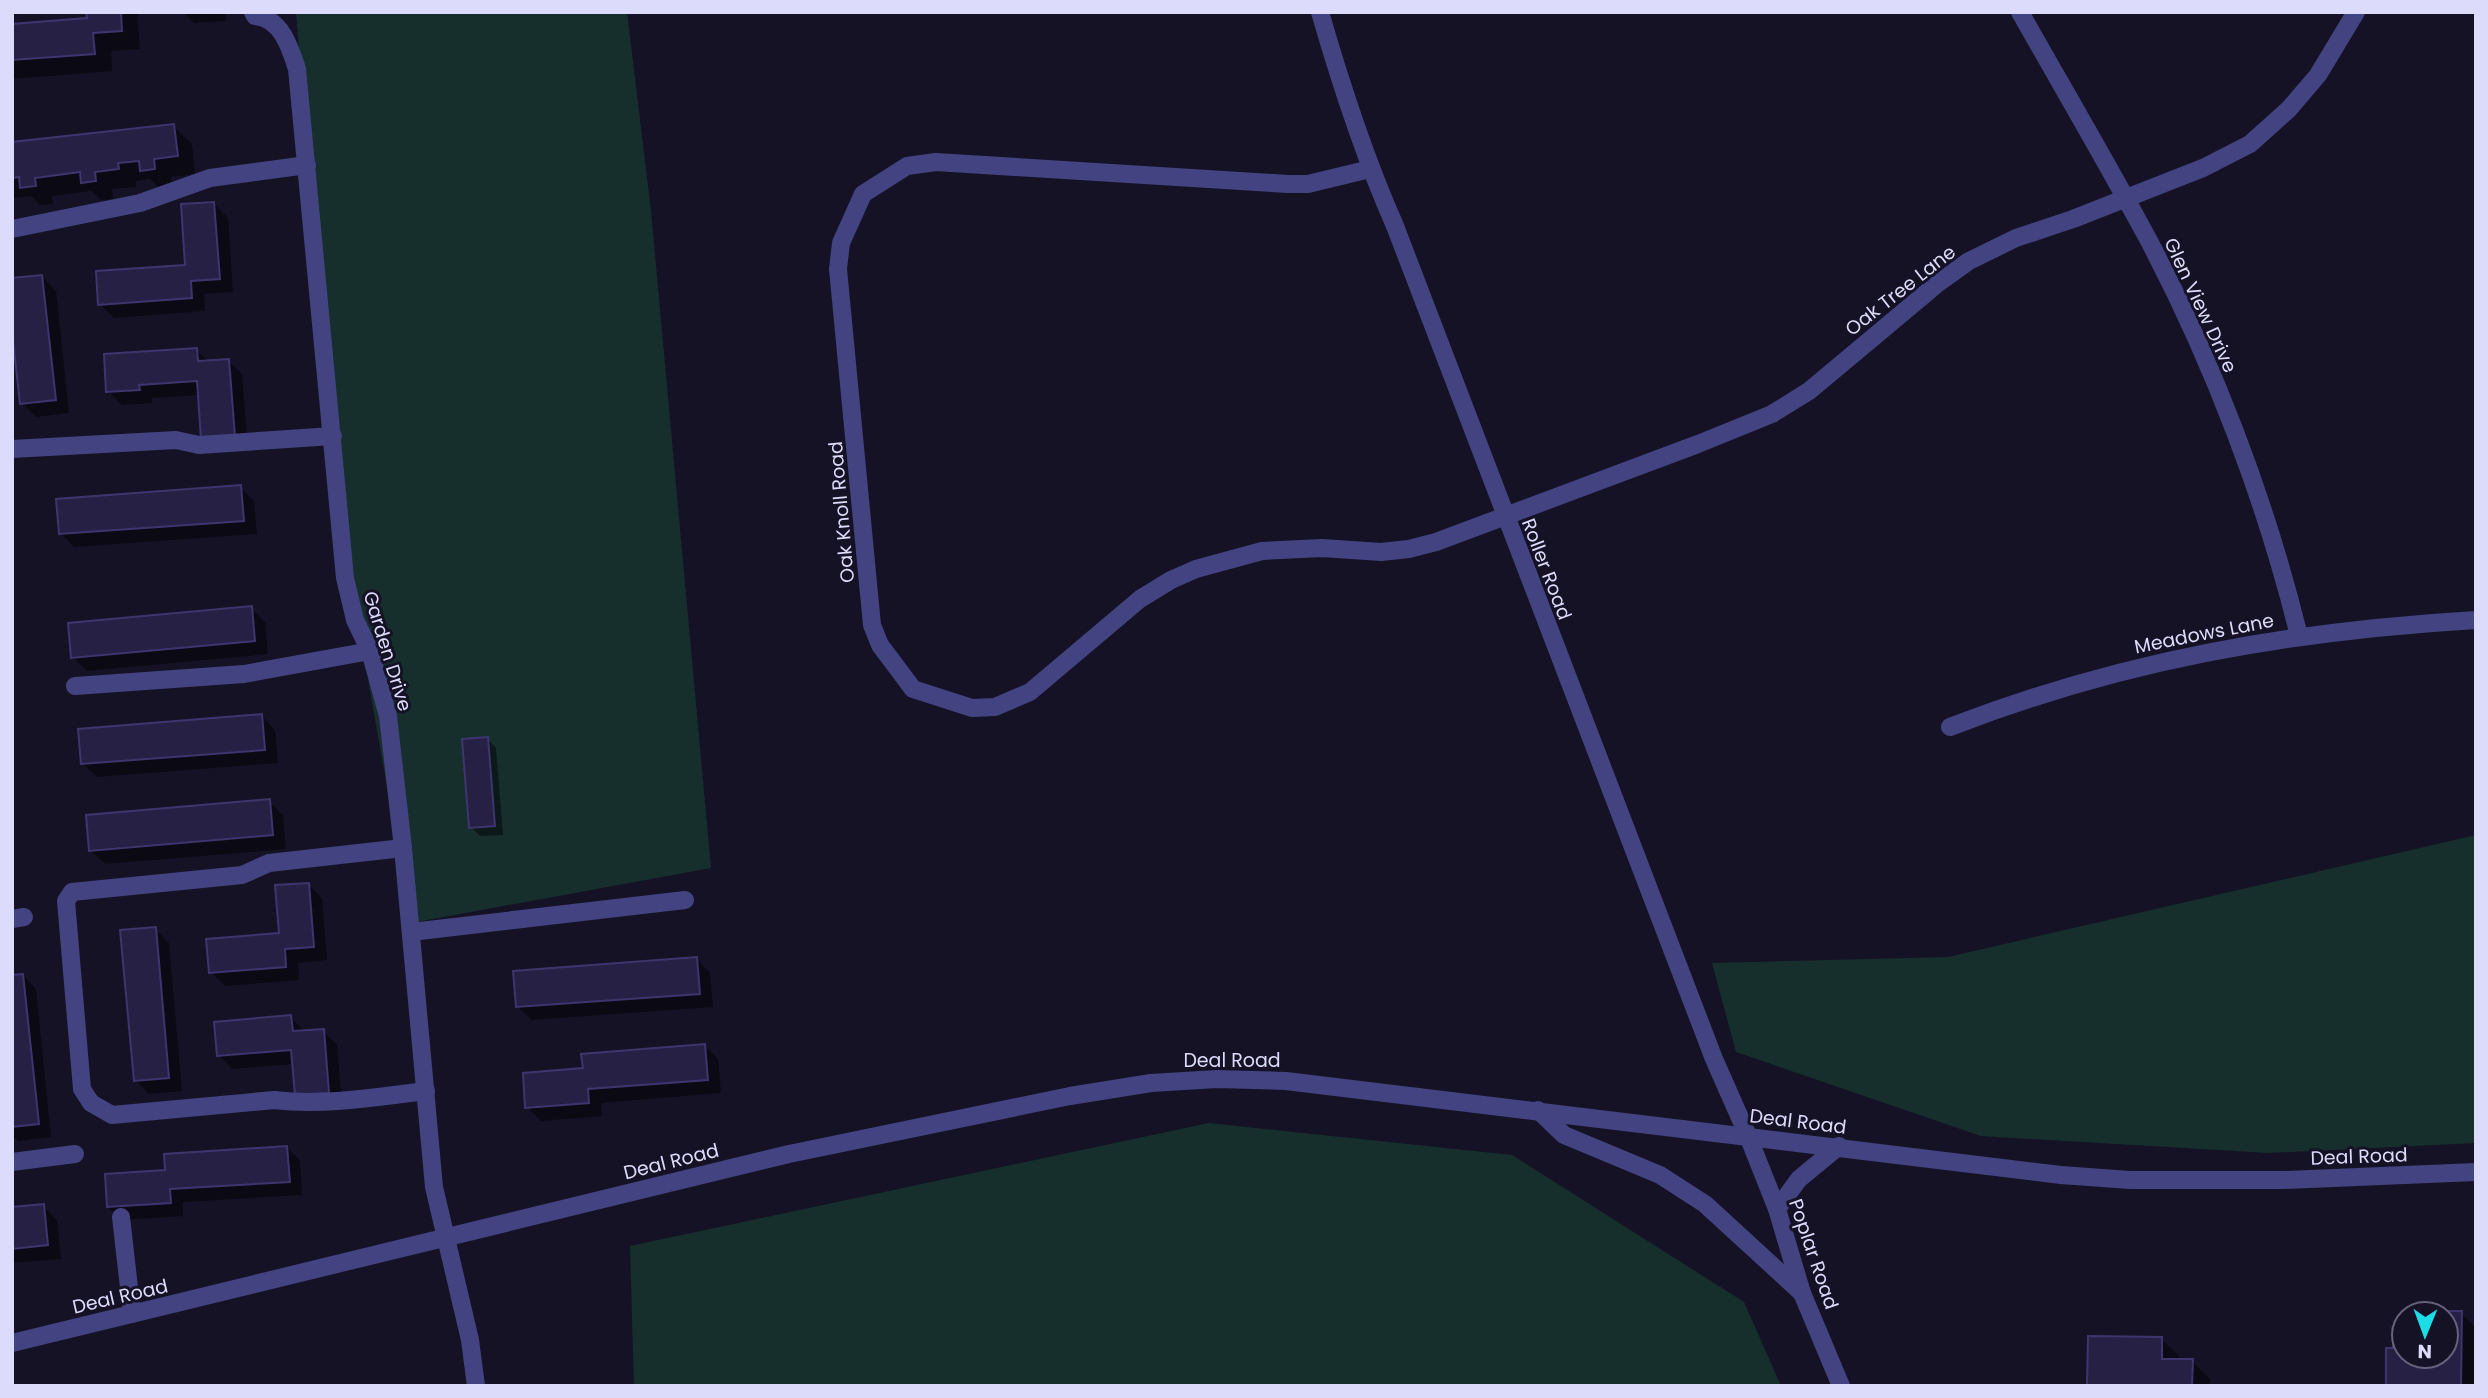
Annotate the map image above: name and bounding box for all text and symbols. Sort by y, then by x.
street label: Glen View Drive [2157,233,2244,377]
street label: Oak Tree Lane [1839,239,1961,342]
street label: Oak Knoll Road [822,440,861,584]
street label: Roller Road [1515,515,1578,624]
street label: Garden Drive [356,588,419,714]
street label: Meadows Lane [2132,607,2276,660]
street label: Deal Road [1183,1047,1281,1074]
street label: Deal Road [1748,1102,1848,1141]
street label: Deal Road [621,1137,722,1186]
street label: Deal Road [2310,1141,2408,1172]
street label: Poplar Road [1782,1195,1845,1313]
street label: Deal Road [70,1272,171,1321]
north arrow [2390,1300,2460,1370]
text: N [2417,1338,2432,1365]

